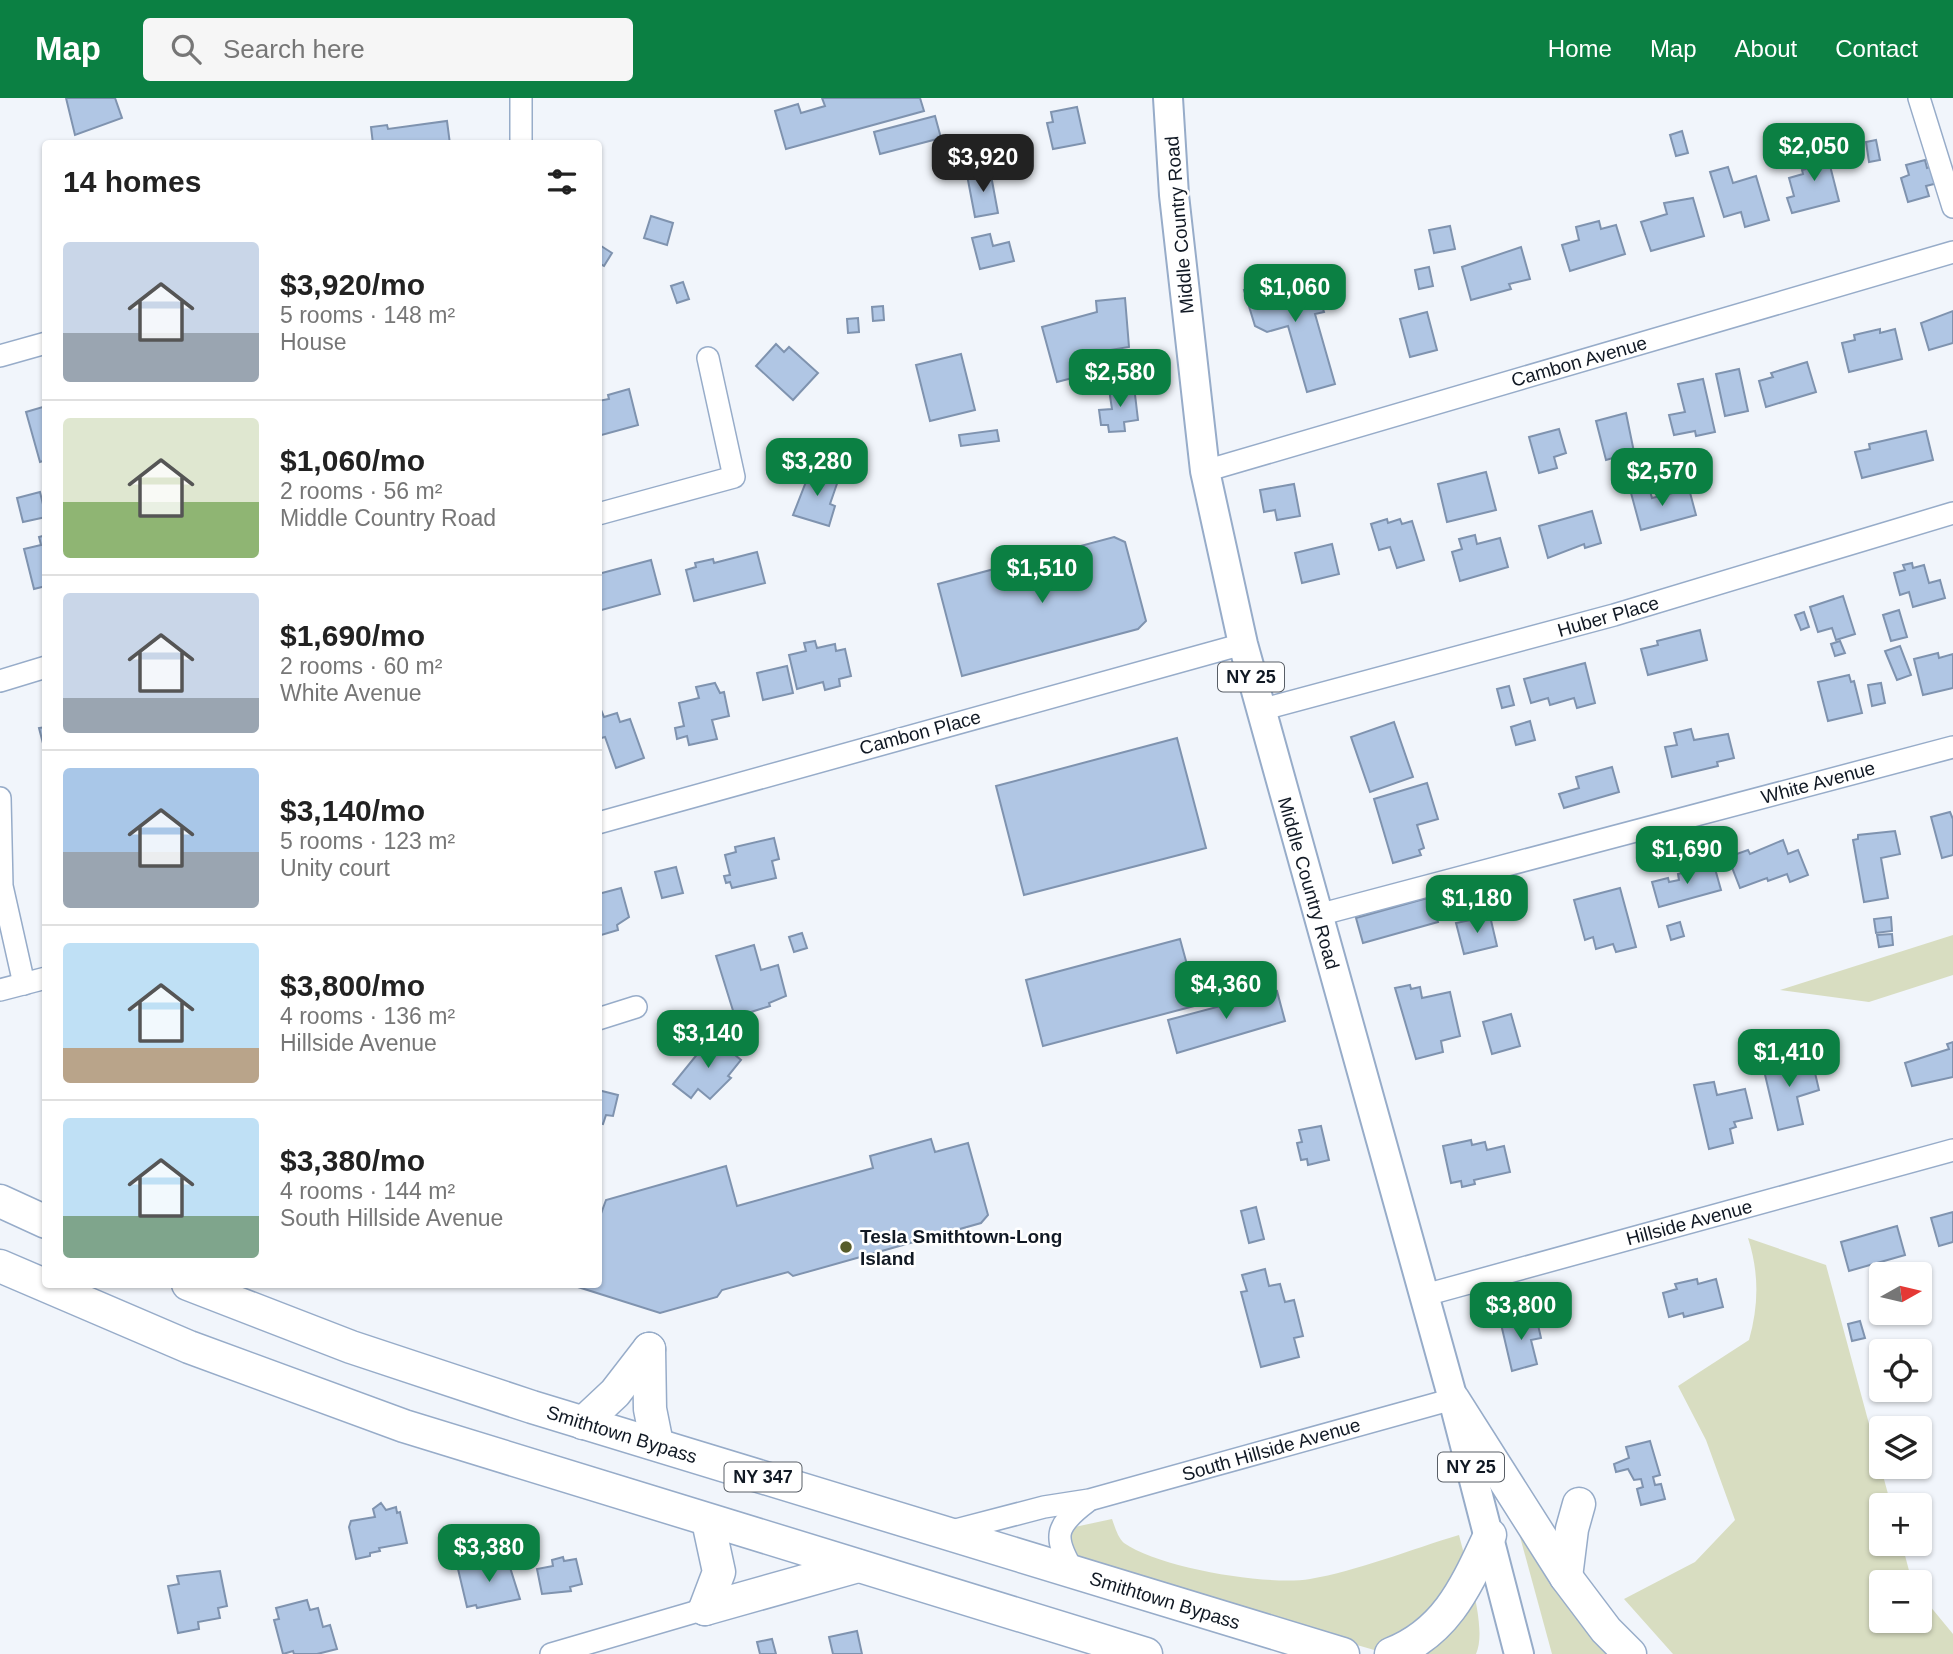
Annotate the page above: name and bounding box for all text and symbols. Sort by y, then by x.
search box [143,18,633,81]
text: Map [35,30,101,67]
icon: search [167,30,205,68]
text: Search here [223,34,365,64]
text: Home [1548,35,1612,62]
text: Map [1650,35,1697,62]
text: About [1735,35,1797,62]
text: Contact [1835,35,1918,62]
pin: $2,050 [1757,123,1871,183]
text: $2,050 [1779,133,1849,159]
pin: $3,920 [926,134,1040,194]
street label: Middle Country Road [1161,135,1198,315]
text: $3,920 [948,144,1018,170]
icon: filters [543,163,581,201]
text: 14 homes [63,165,201,198]
pin: $1,060 [1238,264,1352,324]
text: $3,920/mo [280,268,425,301]
icon: home [119,270,203,354]
text: $1,060 [1260,274,1330,300]
text: 5 rooms · 148 m² [280,302,455,328]
text: House [280,329,346,355]
street label: Cambon Avenue [1509,332,1649,391]
pin: $2,580 [1063,350,1177,409]
text: $2,580 [1085,359,1155,385]
pin: $3,280 [760,438,874,498]
text: $1,060/mo [280,444,425,477]
icon: home [119,446,203,530]
text: $3,280 [782,448,852,474]
pin: $2,570 [1605,448,1719,508]
text: $2,570 [1627,458,1697,484]
text: 2 rooms · 56 m² [280,478,442,504]
text: Middle Country Road [280,505,496,531]
pin: $1,510 [985,546,1099,605]
text: $1,510 [1007,555,1077,581]
street label: Huber Place [1555,592,1661,641]
text: $1,690/mo [280,619,425,652]
icon: home [119,621,203,705]
text: 2 rooms · 60 m² [280,653,442,679]
road number: NY 25 [1218,662,1284,692]
text: White Avenue [280,680,422,706]
street label: Cambon Place [857,706,983,759]
street label: White Avenue [1759,757,1877,808]
text: $3,140/mo [280,794,425,827]
street label: Middle Country Road [1274,794,1343,972]
icon: home [119,796,203,880]
pin: $1,690 [1630,826,1744,886]
text: 5 rooms · 123 m² [280,828,455,854]
text: $1,690 [1652,836,1722,862]
text: Unity court [280,855,390,881]
pin: $1,180 [1420,876,1534,935]
text: $1,180 [1442,885,1512,911]
pin: $4,360 [1169,962,1283,1021]
text: $3,800/mo [280,969,425,1002]
icon: home [119,971,203,1055]
text: $4,360 [1191,971,1261,997]
text: 4 rooms · 136 m² [280,1003,455,1029]
pin: $3,140 [651,1010,765,1070]
text: $3,140 [673,1020,743,1046]
text: Hillside Avenue [280,1030,437,1056]
pin: $1,410 [1732,1030,1846,1089]
text: $1,410 [1754,1039,1824,1065]
text: $3,380/mo [280,1144,425,1177]
icon: home [119,1146,203,1230]
text: 4 rooms · 144 m² [280,1178,455,1204]
street label: Hillside Avenue [1624,1196,1754,1249]
text: South Hillside Avenue [280,1205,503,1231]
place label: Tesla Smithtown-Long Island [860,1226,1062,1269]
marker: Tesla Smithtown-Long Island [838,1239,854,1255]
north arrow [1869,1262,1932,1325]
map controls [1869,1262,1932,1633]
pin: $3,800 [1464,1282,1578,1342]
text: $3,800 [1486,1292,1556,1318]
button: locate [1869,1339,1932,1402]
street label: Smithtown Bypass [544,1402,700,1467]
street label: South Hillside Avenue [1180,1414,1363,1485]
button: layers [1869,1416,1932,1479]
road number: NY 25 [1438,1452,1504,1482]
road number: NY 347 [724,1462,802,1492]
button: + [1869,1493,1932,1556]
pin: $3,380 [432,1524,546,1584]
text: $3,380 [454,1534,524,1560]
street label: Smithtown Bypass [1087,1568,1243,1633]
button: − [1869,1570,1932,1633]

